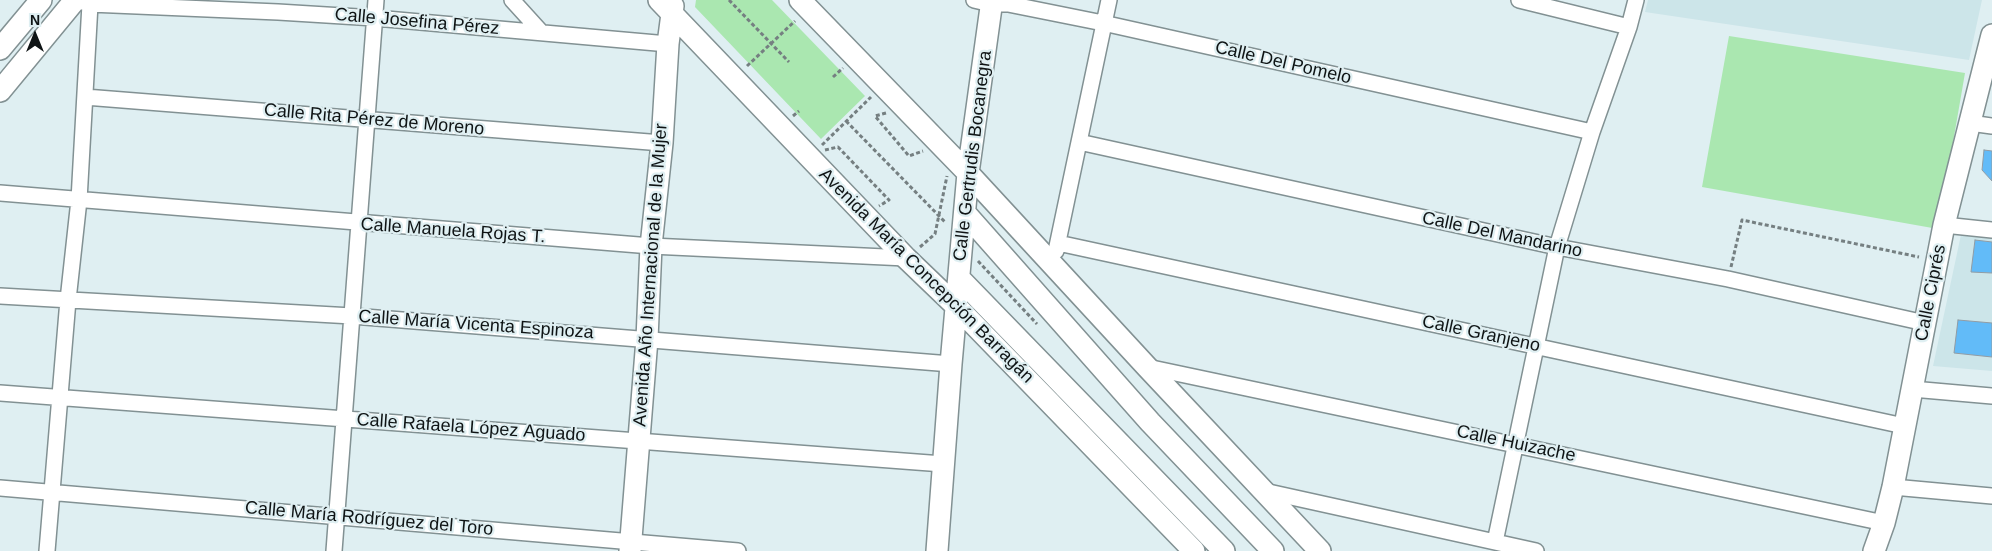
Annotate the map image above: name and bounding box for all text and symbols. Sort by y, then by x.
street label: Calle Josefina Pérez [334,4,500,40]
north arrow [10,10,60,60]
text: N [30,12,40,28]
street label: Calle Del Pomelo [1213,37,1353,89]
street label: Calle Gertrudis Bocanegra [949,49,997,263]
street label: Calle Rita Pérez de Moreno [263,100,485,140]
street label: Avenida Año Internacional de la Mujer [630,123,672,427]
street label: Avenida María Concepción Barragán [814,164,1038,388]
street label: Calle Del Mandarino [1420,207,1584,263]
street label: Calle Manuela Rojas T. [360,214,546,248]
street label: Calle Ciprés [1911,243,1951,343]
street label: Calle María Vicenta Espinoza [358,306,594,344]
street label: Calle Granjeno [1420,311,1542,357]
street label: Calle Rafaela López Aguado [356,409,586,447]
street label: Calle Huizache [1455,421,1577,467]
street label: Calle María Rodríguez del Toro [244,497,494,541]

